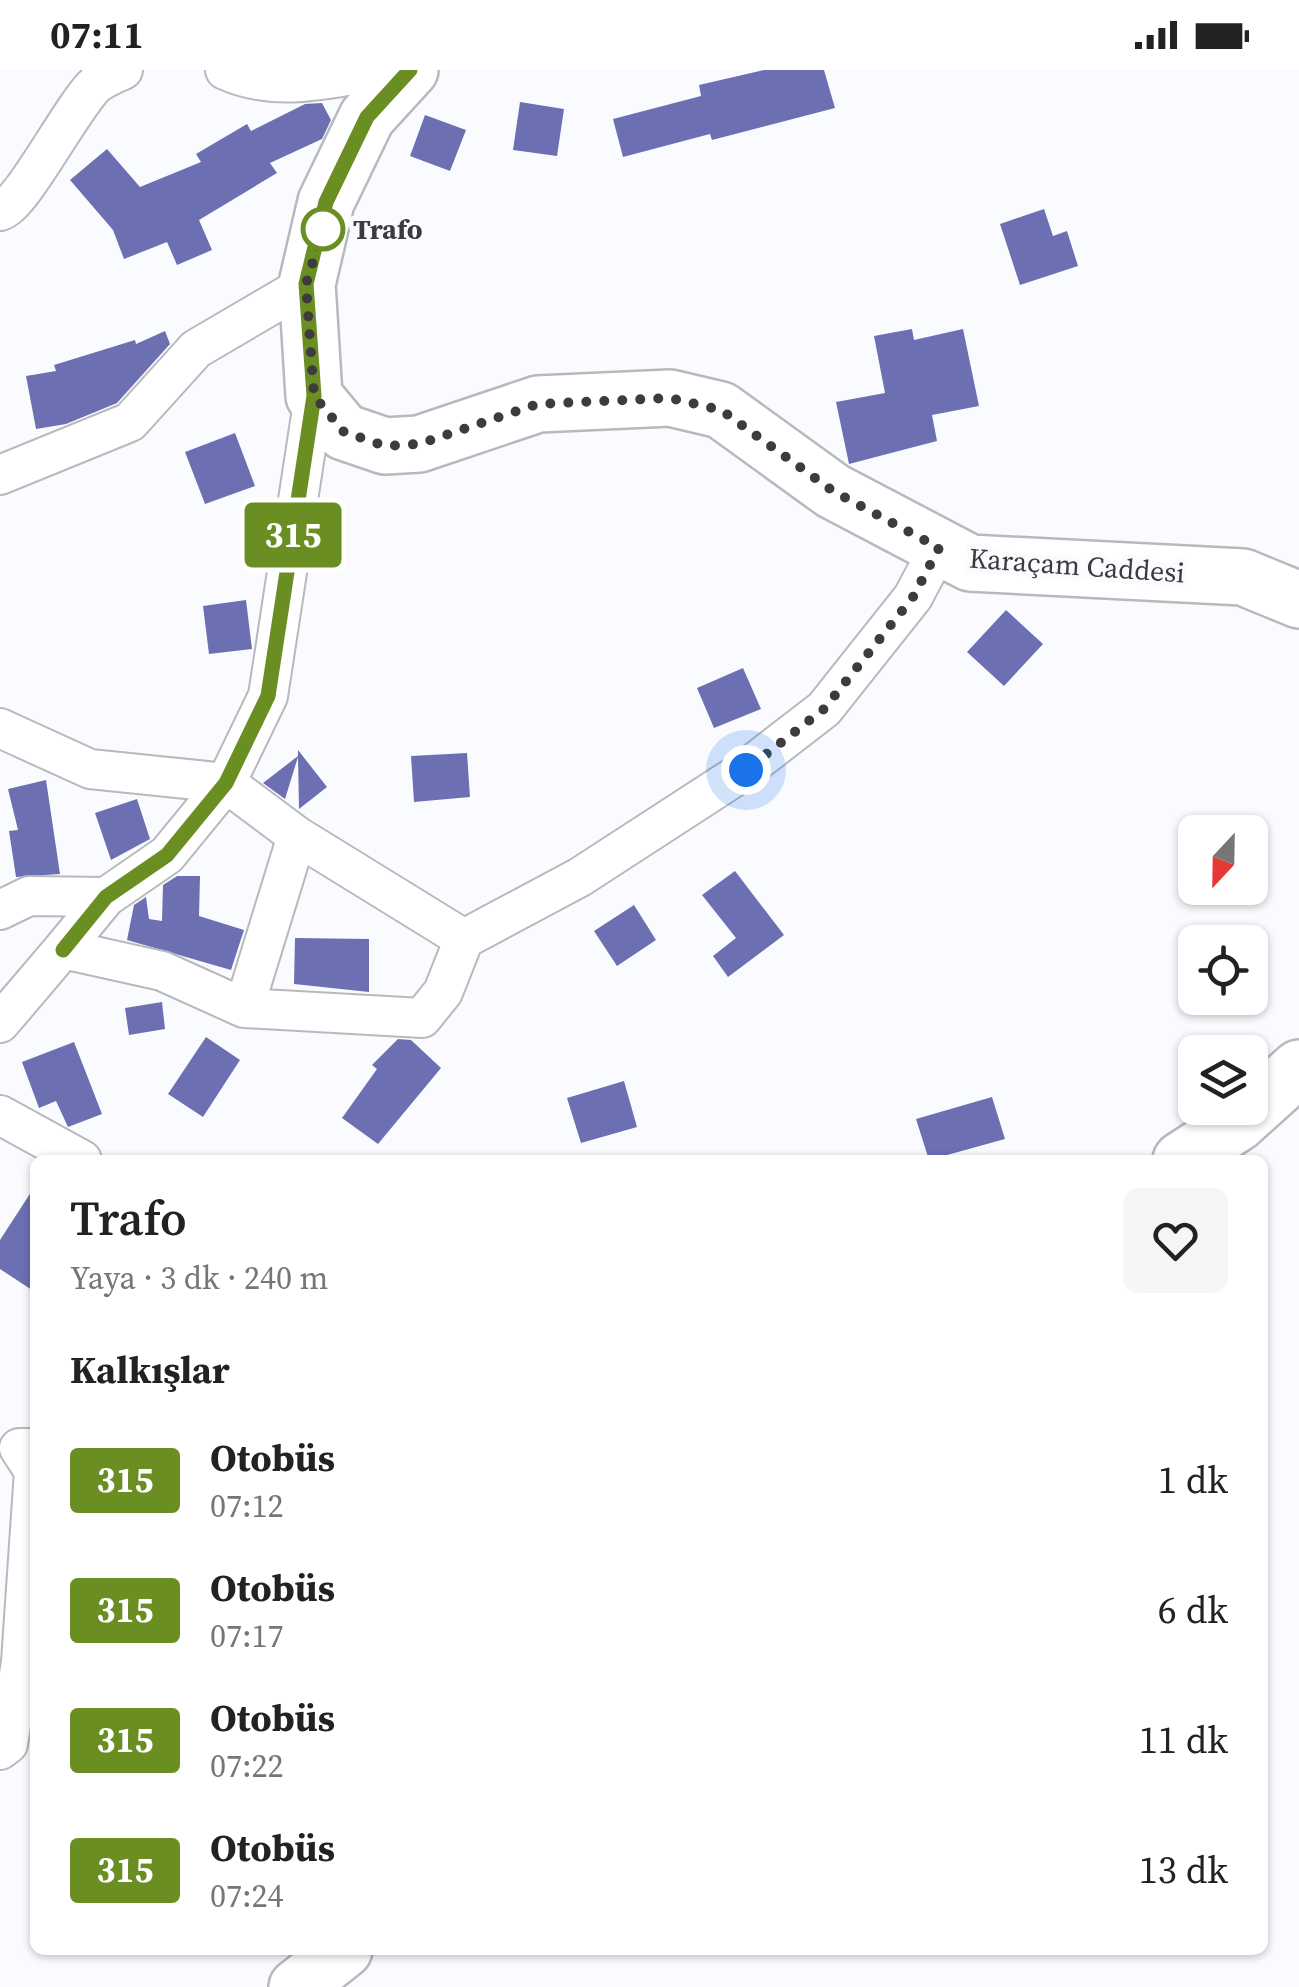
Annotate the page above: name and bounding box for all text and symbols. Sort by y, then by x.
text: 07:11 [50,9,144,61]
marker: Trafo [302,208,344,250]
place label: Trafo [353,210,423,248]
line badge: 315 [236,502,350,568]
text: 315 [265,511,321,559]
street label: Karaçam Caddesi [968,539,1186,591]
your location [721,745,771,795]
north arrow [1178,815,1268,905]
map controls [1178,815,1268,1125]
button: locate [1178,925,1268,1015]
button: layers [1178,1035,1268,1125]
text: Trafo [70,1185,187,1251]
button: heart [1123,1188,1228,1293]
text: Yaya · 3 dk · 240 m [70,1256,328,1300]
text: Kalkışlar [70,1344,230,1396]
text: Otobüs [210,1432,335,1484]
text: 1 dk [1158,1454,1228,1506]
text: 315 [97,1456,153,1504]
text: 07:12 [210,1484,284,1528]
text: Otobüs [210,1562,335,1614]
text: 6 dk [1158,1584,1228,1636]
text: 315 [97,1586,153,1634]
text: 07:17 [210,1614,284,1658]
text: Otobüs [210,1692,335,1744]
text: 11 dk [1139,1714,1228,1766]
text: 315 [97,1716,153,1764]
text: 07:22 [210,1744,284,1788]
text: Otobüs [210,1822,335,1874]
text: 13 dk [1139,1844,1228,1896]
text: 315 [97,1846,153,1894]
text: 07:24 [210,1874,284,1918]

